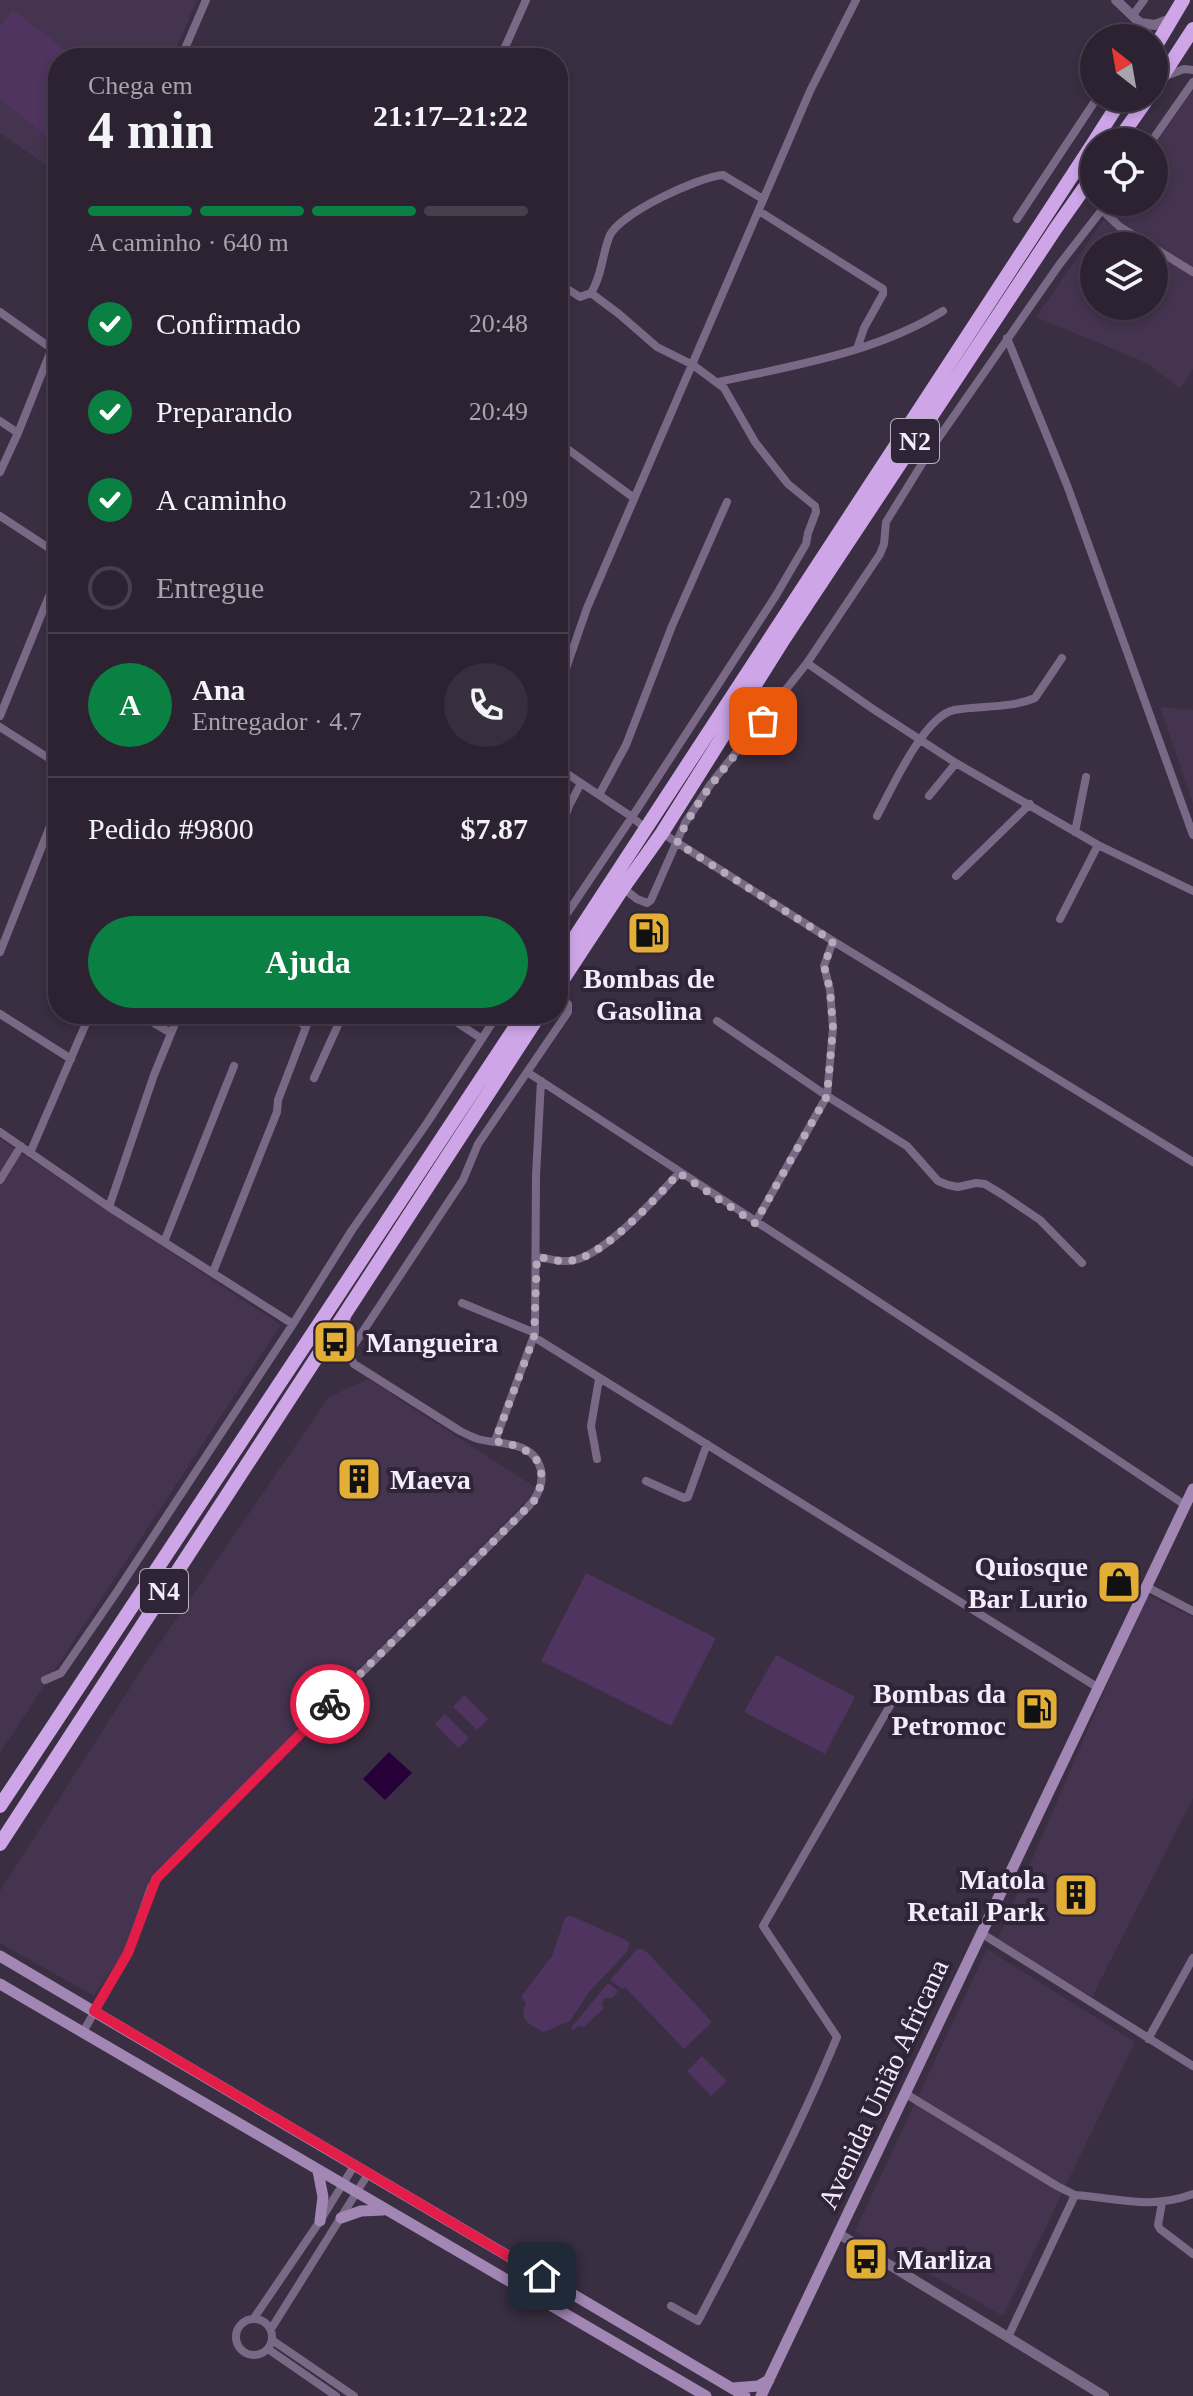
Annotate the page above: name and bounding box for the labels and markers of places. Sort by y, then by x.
pin [729,687,797,755]
fuel station icon: Bombas de Gasolina [625,909,673,957]
place label: Bombas de Gasolina [583,963,715,1026]
bus stop icon: Mangueira [311,1318,359,1366]
place label: Mangueira [366,1327,498,1358]
building icon: Maeva [335,1455,383,1503]
place label: Maeva [390,1464,471,1495]
place label: Quiosque Bar Lurio [968,1551,1088,1614]
shop icon: Quiosque Bar Lurio [1095,1558,1143,1606]
place label: Bombas da Petromoc [873,1678,1006,1741]
fuel station icon: Bombas da Petromoc [1013,1685,1061,1733]
place label: Matola Retail Park [907,1864,1045,1927]
building icon: Matola Retail Park [1052,1871,1100,1919]
bus stop icon: Marliza [842,2235,890,2283]
pin [508,2242,576,2310]
place label: Marliza [897,2244,992,2275]

